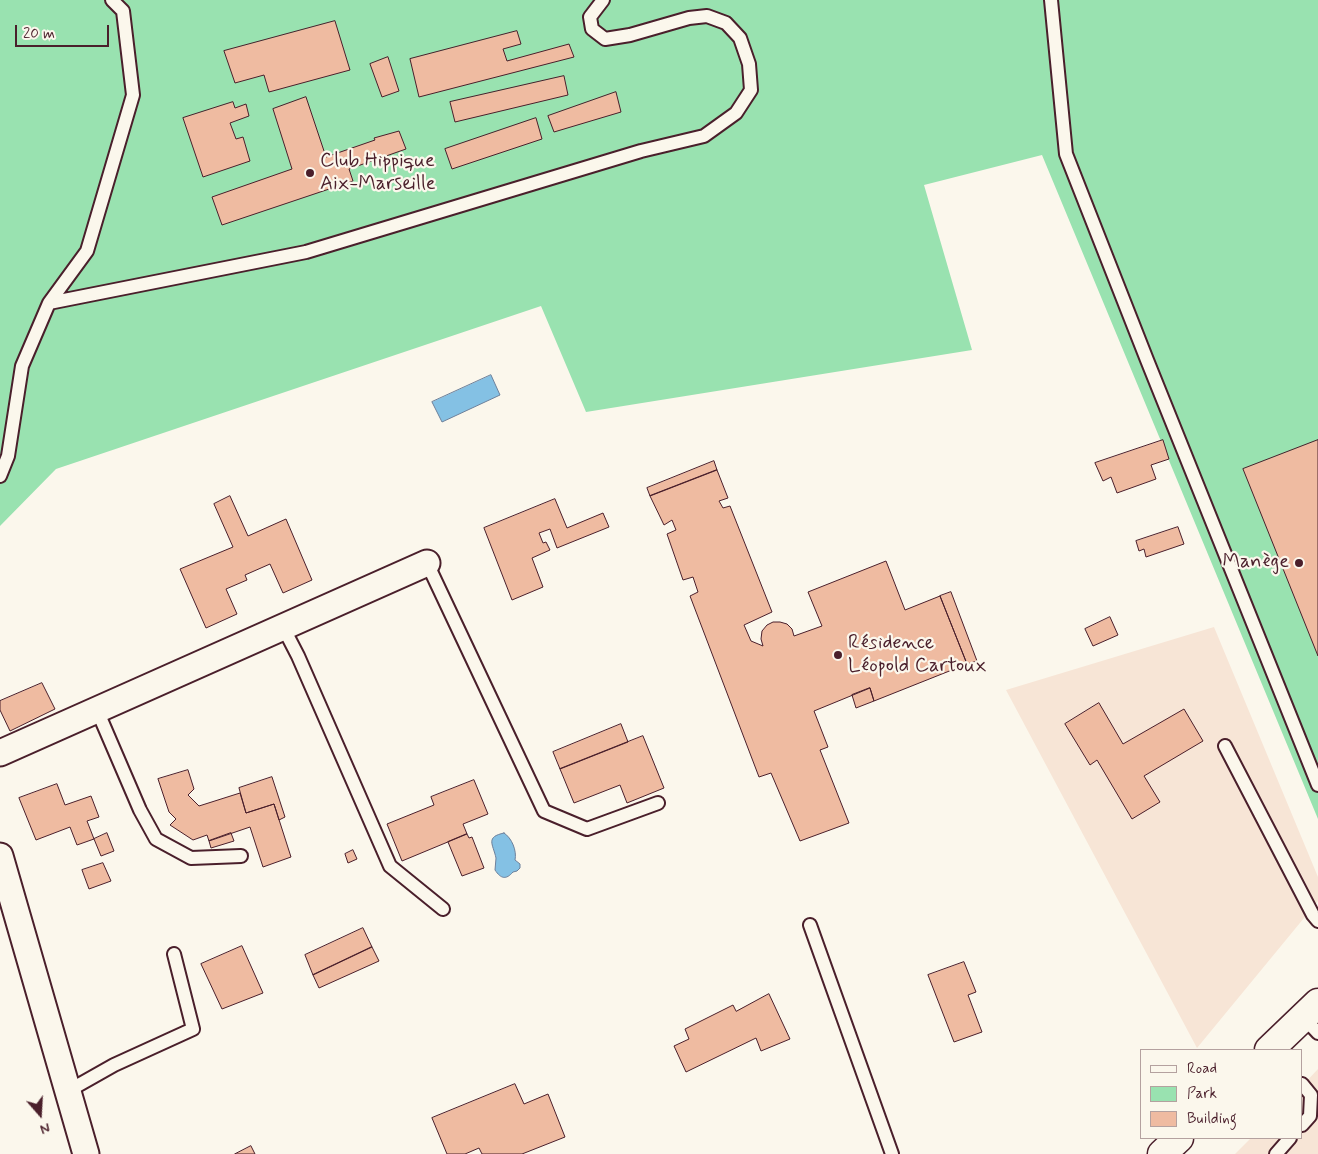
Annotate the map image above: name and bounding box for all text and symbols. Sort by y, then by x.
scale bar [18,15,111,47]
text: 20 m [23,24,55,44]
place label: Club Hippique Aix-Marseille [320,150,436,197]
marker: Club Hippique Aix-Marseille [304,167,316,179]
place label: Manège [1223,551,1289,575]
marker: Manège [1293,557,1305,569]
place label: Résidence Léopold Cartoux [848,632,986,679]
marker: Résidence Léopold Cartoux [832,649,844,661]
legend [1140,1049,1303,1139]
text: Road [1187,1059,1217,1079]
text: Park [1187,1084,1217,1104]
north arrow [15,1089,65,1139]
text: Building [1187,1109,1237,1129]
text: N [38,1118,52,1138]

